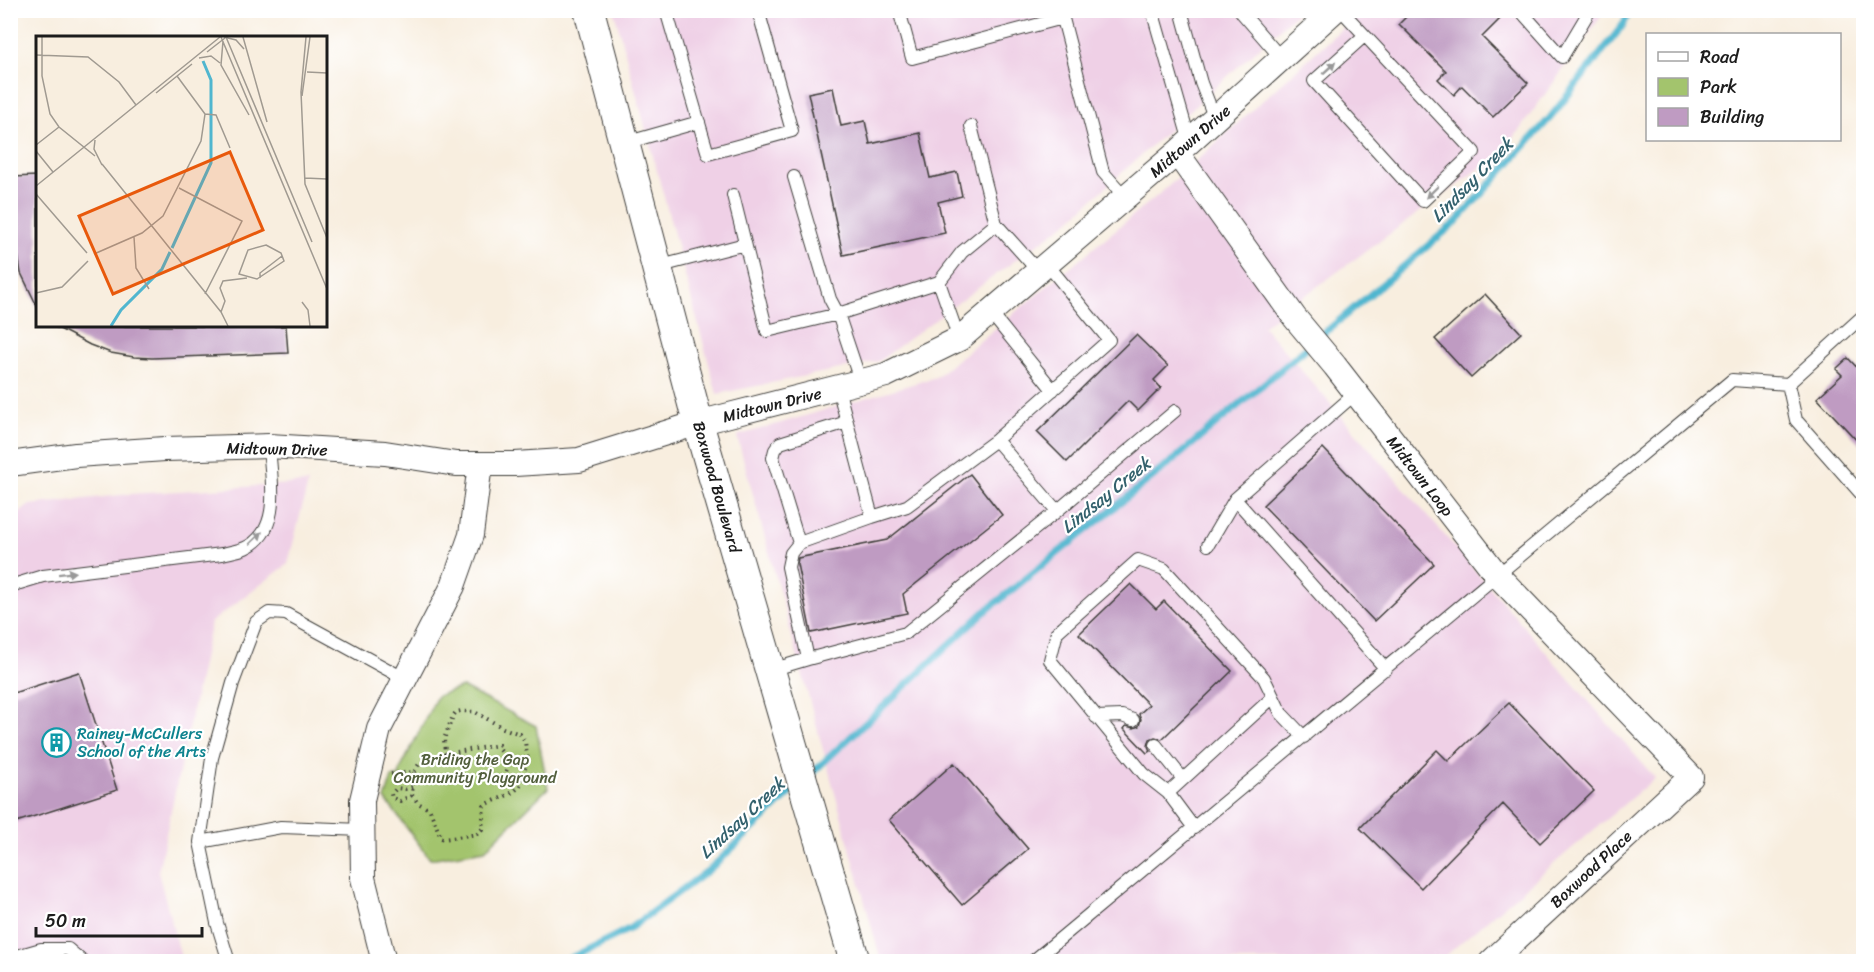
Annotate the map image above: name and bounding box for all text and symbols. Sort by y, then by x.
legend [1646,33,1841,141]
inset map [36,36,327,327]
text: Road [1700,41,1740,73]
one-way arrow [1321,62,1336,75]
text: Park [1700,71,1737,103]
street label: Midtown Drive [1142,97,1238,185]
text: Building [1700,101,1764,133]
water label: Lindsay Creek [1423,129,1522,230]
one-way arrow [1425,185,1439,199]
street label: Midtown Drive [719,379,825,431]
street label: Boxwood Boulevard [684,418,750,558]
street label: Midtown Loop [1379,429,1462,523]
street label: Midtown Drive [226,434,328,464]
water label: Lindsay Creek [1054,447,1160,542]
one-way arrow [249,531,264,545]
one-way arrow [58,569,77,578]
place label: Rainey-McCullers School of the Arts [77,719,206,766]
building icon: Rainey-McCullers School of the Arts [40,726,72,758]
park label: Briding the Gap Community Playground [394,745,558,792]
water label: Lindsay Creek [691,768,794,867]
street label: Boxwood Place [1543,823,1639,915]
scale bar [36,900,202,938]
text: 50 m [45,905,86,937]

